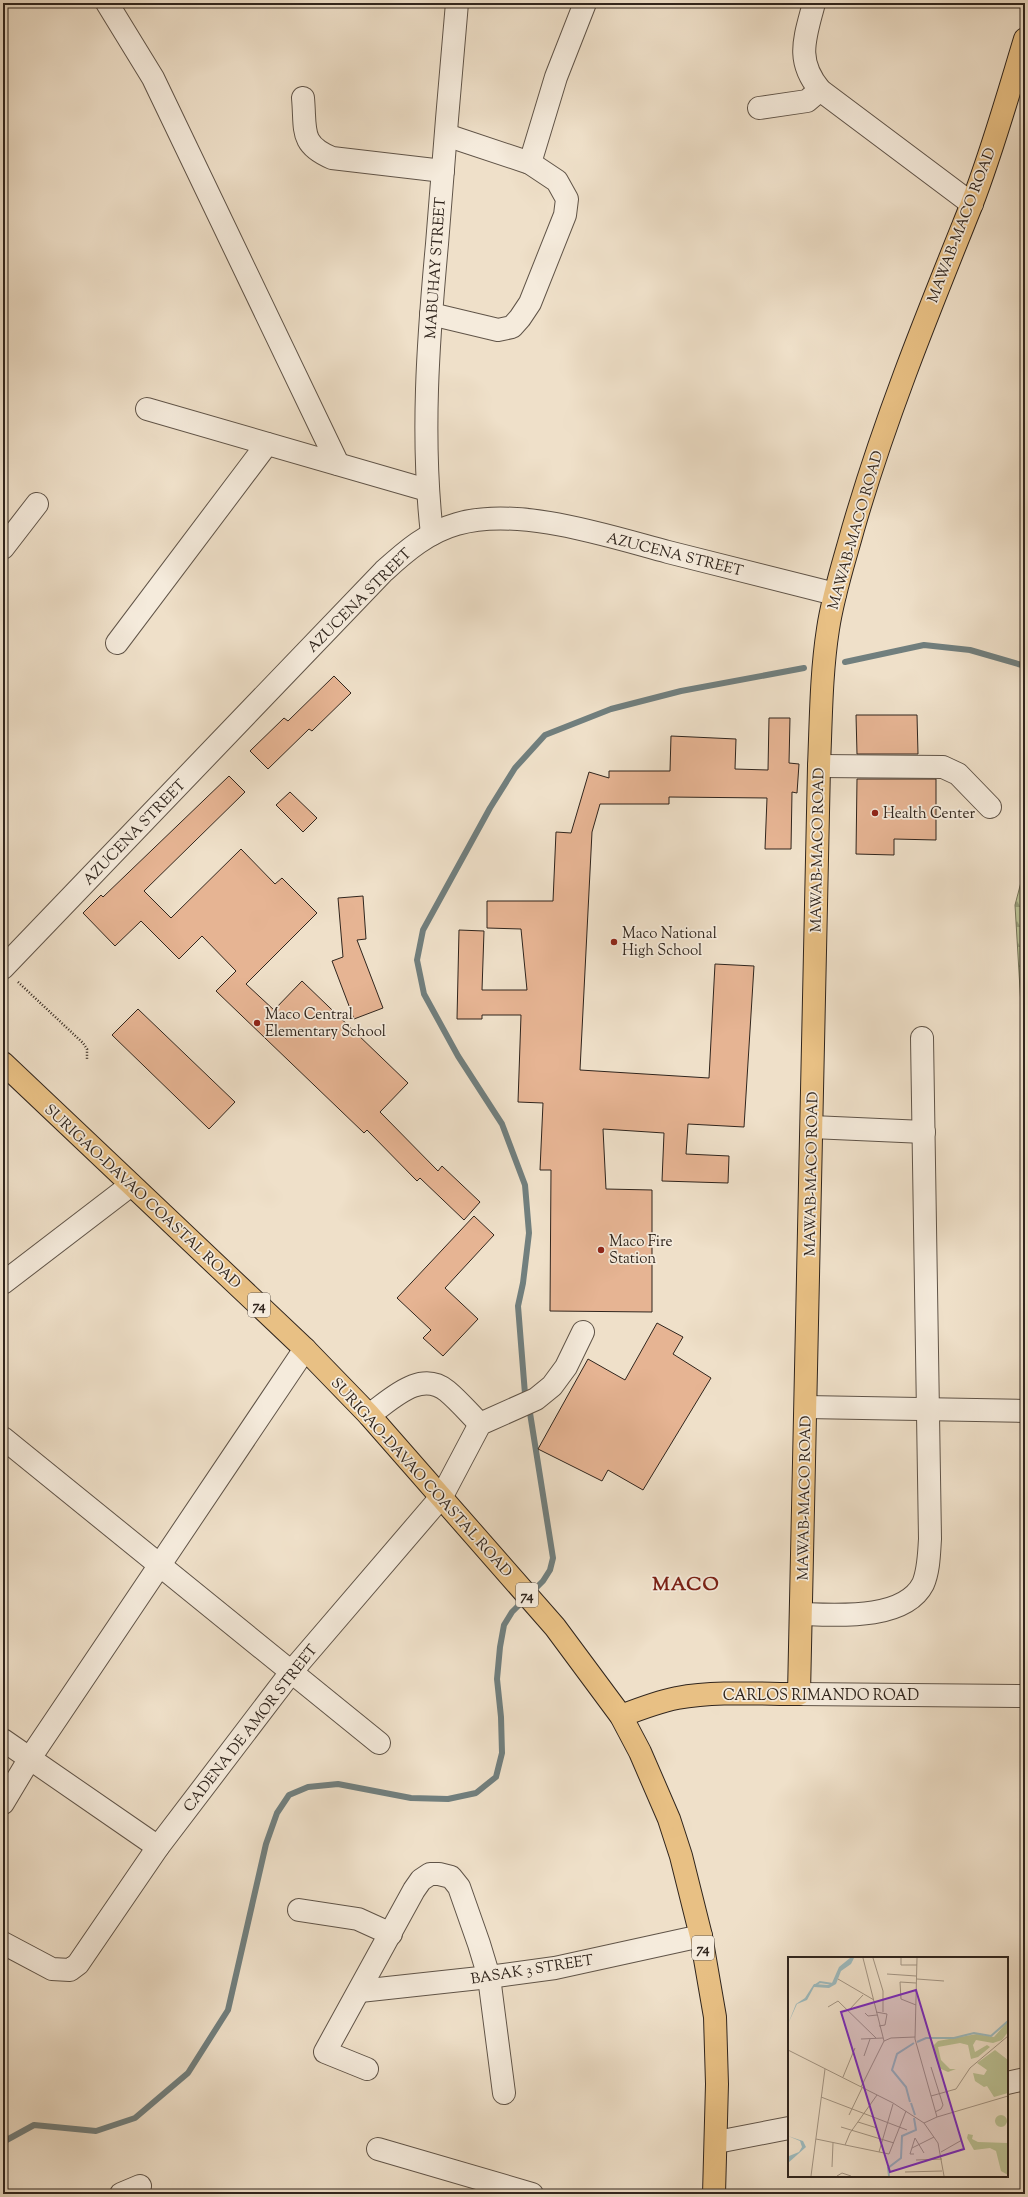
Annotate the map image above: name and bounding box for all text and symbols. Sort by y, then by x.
street label: MAWAB-MACO ROAD [923,145,1002,306]
street label: MABUHAY STREET [421,196,452,340]
street label: MAWAB-MACO ROAD [824,448,889,612]
street label: AZUCENA STREET [604,528,746,583]
street label: AZUCENA STREET [303,544,417,658]
street label: MAWAB-MACO ROAD [807,767,830,933]
street label: AZUCENA STREET [79,775,192,891]
place label: Health Center [883,804,975,825]
marker: Health Center [870,808,880,818]
place label: Maco National High School [622,924,717,962]
marker: Maco National High School [609,937,619,947]
place label: Maco Central Elementary School [265,1005,386,1043]
marker: Maco Central Elementary School [252,1018,262,1028]
street label: MAWAB-MACO ROAD [801,1091,824,1257]
street label: SURIGAO-DAVAO COASTAL ROAD [39,1100,245,1294]
place label: Maco Fire Station [609,1232,673,1270]
marker: Maco Fire Station [596,1245,606,1255]
road number: 74 [248,1293,270,1317]
street label: SURIGAO-DAVAO COASTAL ROAD [325,1374,517,1583]
street label: MAWAB-MACO ROAD [794,1415,817,1581]
district label: MACO [652,1572,720,1599]
road number: 74 [516,1583,538,1607]
street label: CADENA DE AMOR STREET [179,1640,324,1817]
street label: CARLOS RIMANDO ROAD [723,1686,919,1707]
road number: 74 [692,1936,714,1960]
street label: BASAK 3 STREET [469,1950,596,1991]
inset map [788,1957,1008,2177]

